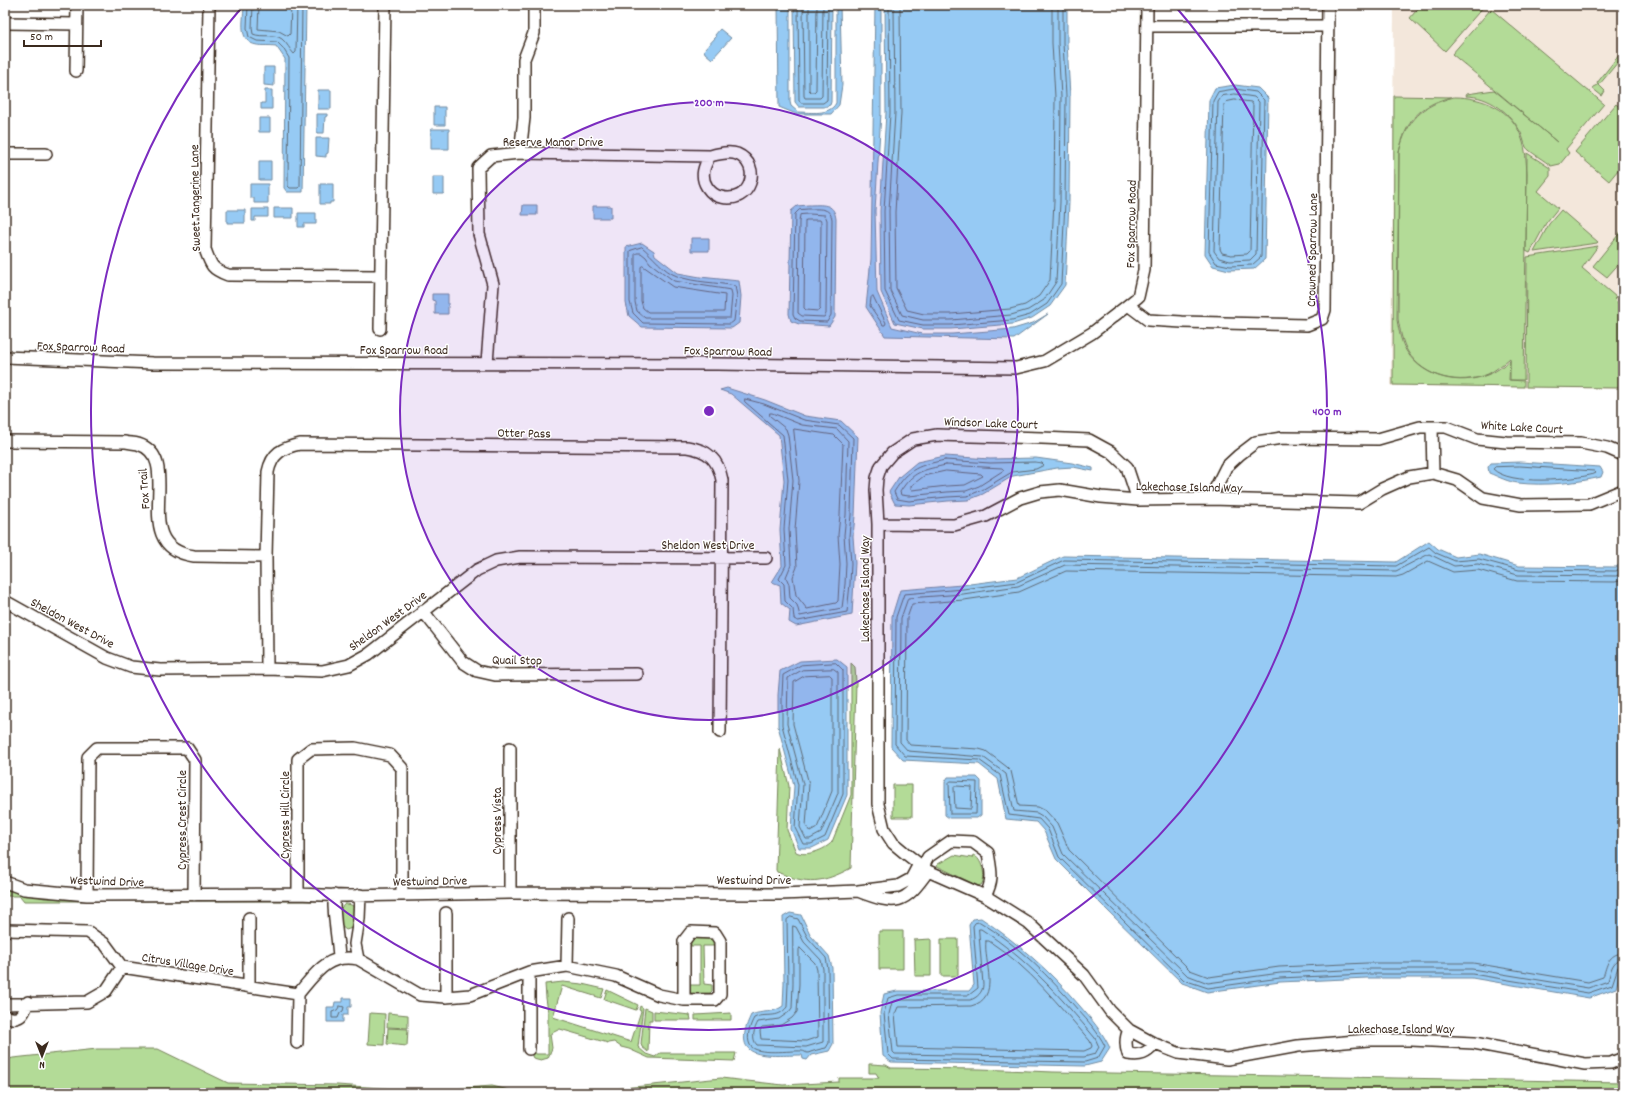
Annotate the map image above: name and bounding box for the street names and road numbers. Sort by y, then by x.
street label: Reserve Manor Drive [503,134,604,153]
street label: Sweet Tangerine Lane [186,144,207,252]
street label: Fox Sparrow Road [1122,180,1143,268]
street label: Crowned Sparrow Lane [1303,193,1324,307]
street label: Fox Sparrow Road [36,337,125,360]
street label: Fox Sparrow Road [360,342,448,361]
street label: Fox Sparrow Road [684,342,772,363]
street label: Windsor Lake Court [944,413,1038,436]
street label: White Lake Court [1480,417,1564,440]
street label: Otter Pass [497,425,551,444]
street label: Fox Trail [135,468,156,510]
street label: Lakechase Island Way [1136,478,1243,499]
street label: Lakechase Island Way [857,535,876,642]
street label: Sheldon West Drive [662,537,755,556]
street label: Sheldon West Drive [345,587,432,657]
street label: Sheldon West Drive [26,594,118,655]
street label: Quail Stop [492,652,542,671]
street label: Cypress Crest Circle [174,770,193,870]
street label: Cypress Hill Circle [277,771,296,859]
street label: Cypress Vista [489,787,508,855]
street label: Westwind Drive [69,872,145,893]
street label: Westwind Drive [393,872,468,893]
street label: Westwind Drive [717,872,791,891]
street label: Citrus Village Drive [140,949,235,982]
street label: Lakechase Island Way [1348,1021,1455,1040]

